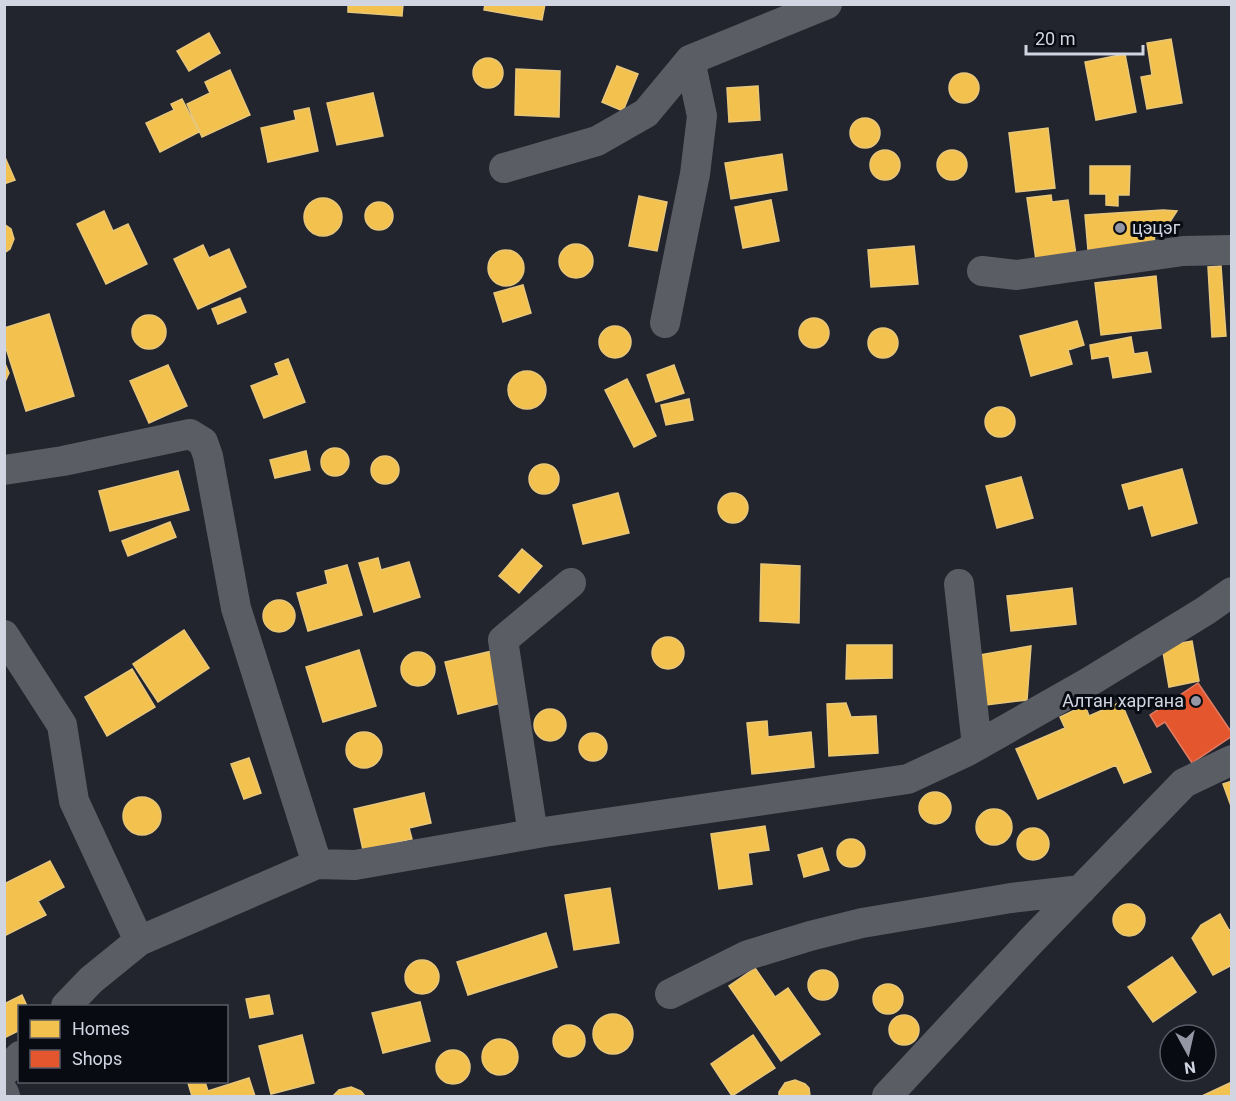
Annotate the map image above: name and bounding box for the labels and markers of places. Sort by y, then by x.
place label: цэцэг [1132,217,1181,238]
marker: цэцэг [1113,221,1127,235]
place label: Алтан харгана [1062,690,1184,711]
marker: Алтан харгана [1189,694,1203,708]

